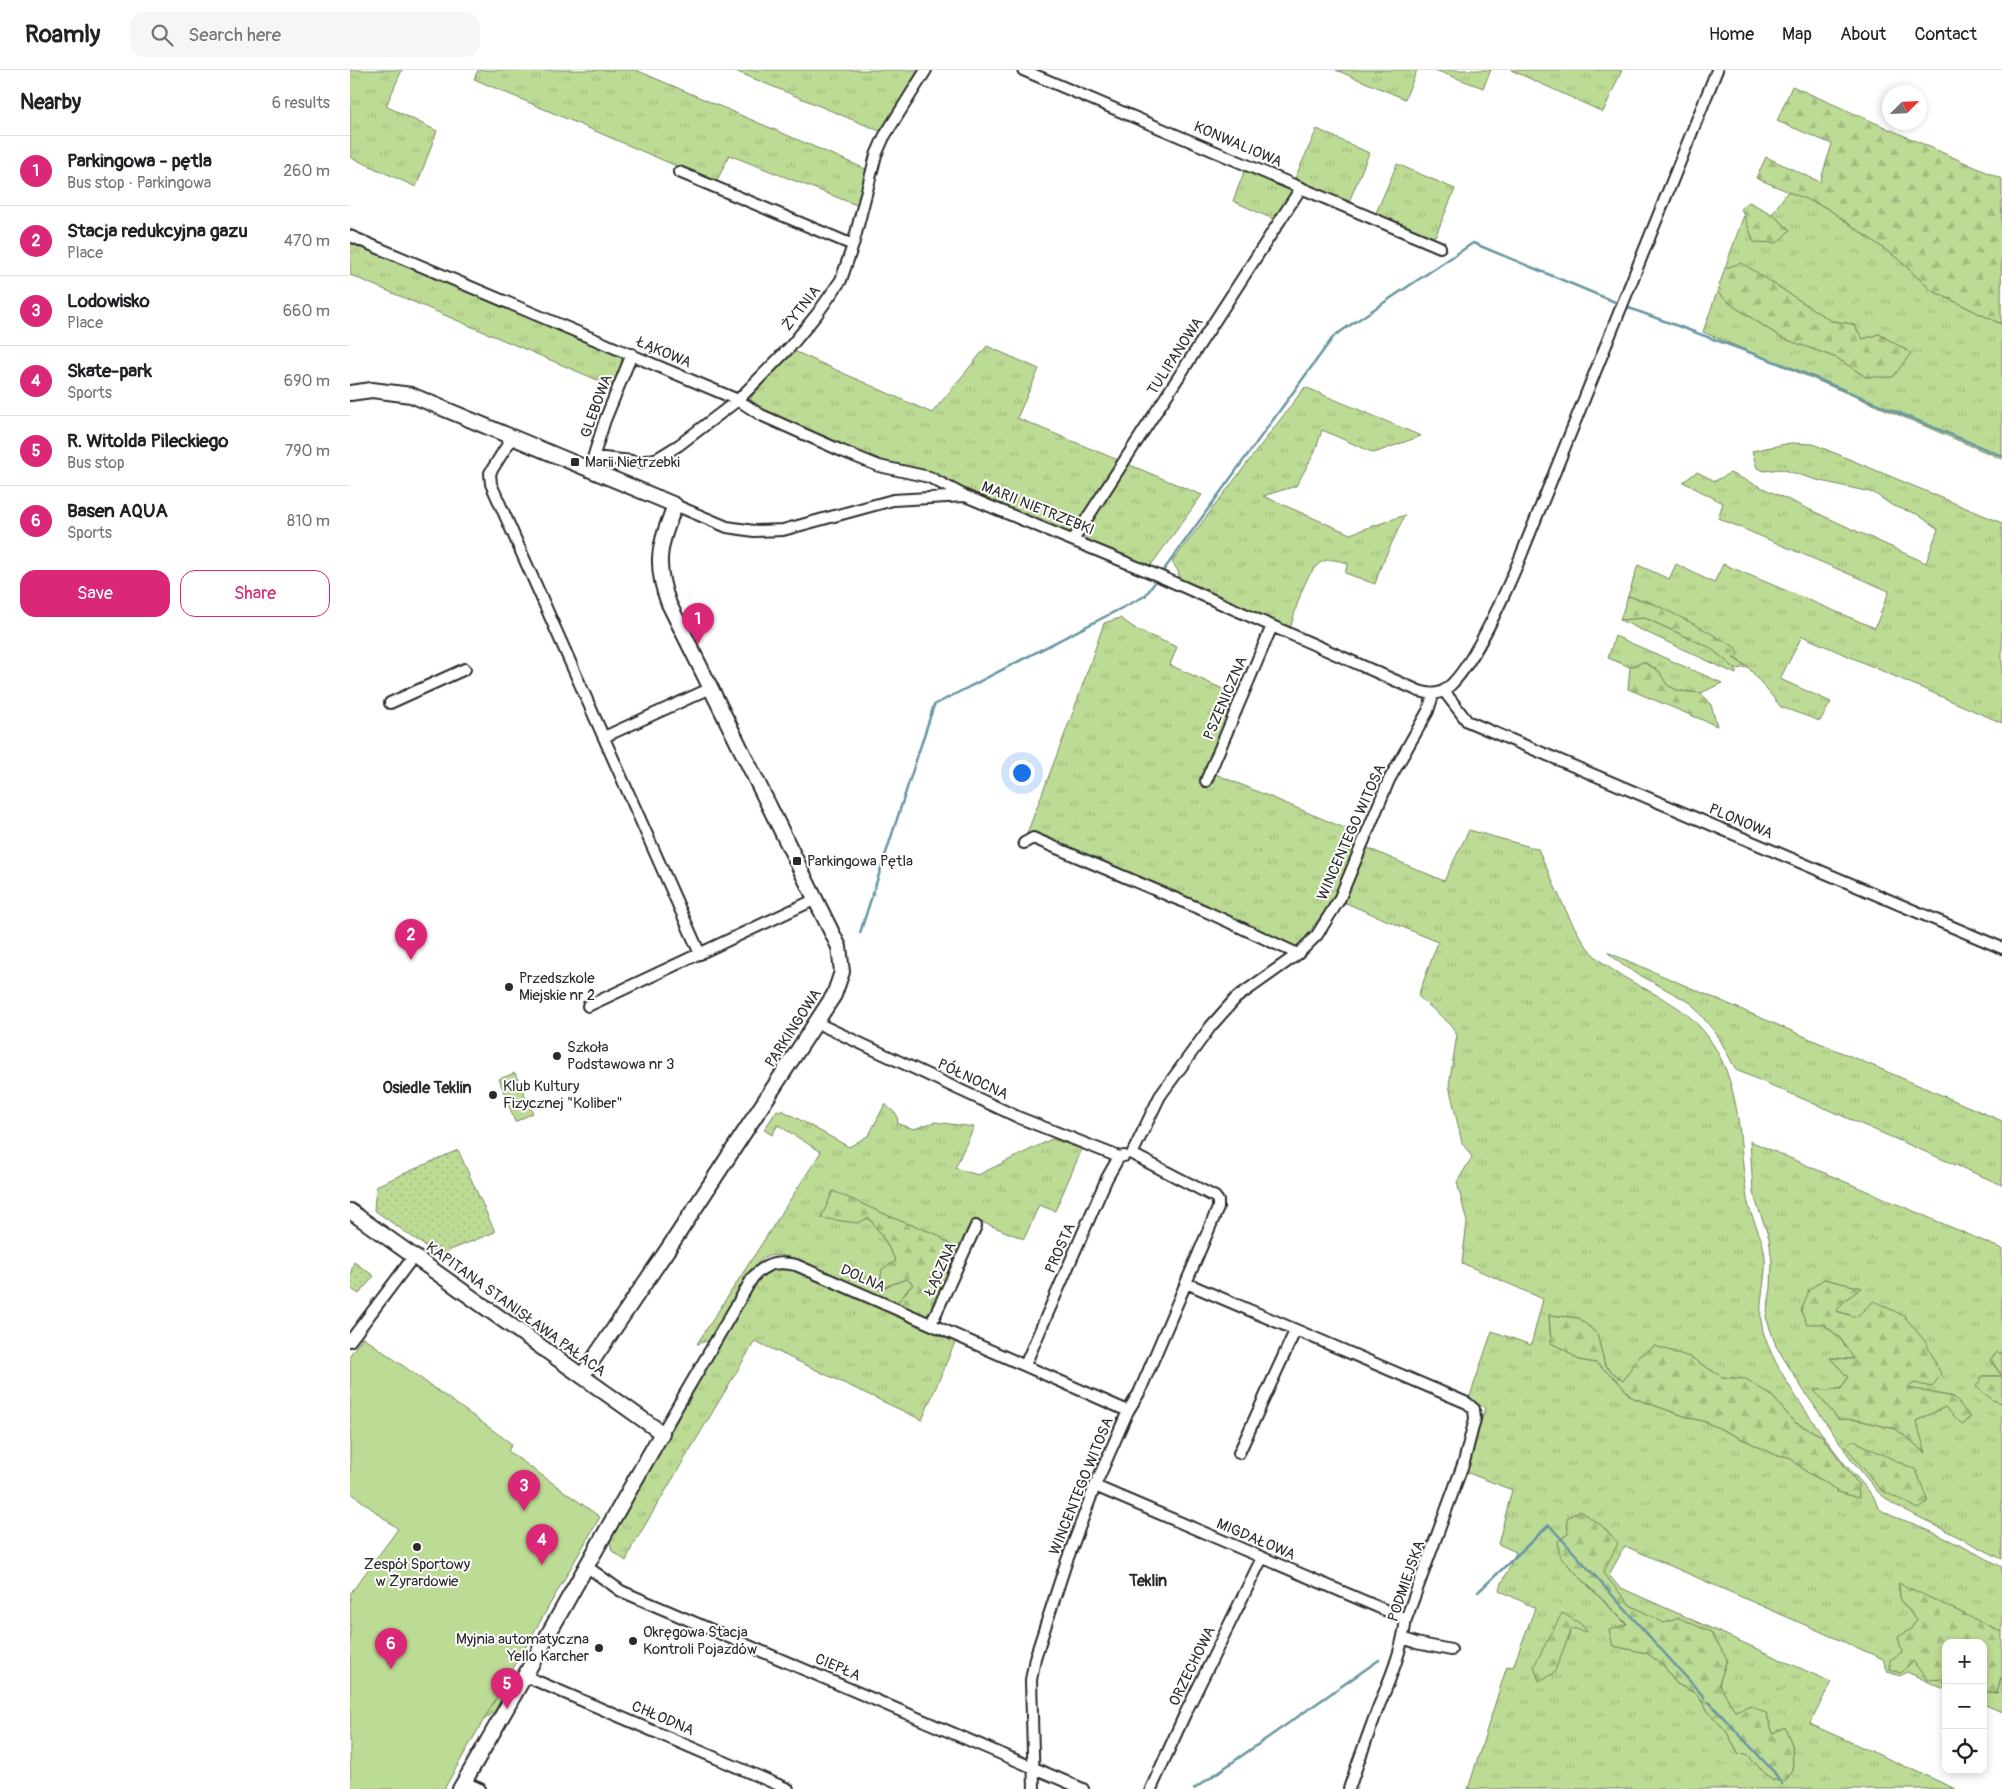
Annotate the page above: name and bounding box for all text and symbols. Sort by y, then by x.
search box [130,12,480,57]
text: Roamly [25,20,100,49]
icon: search [148,21,176,49]
text: Search here [188,23,281,47]
text: Home [1709,23,1754,46]
text: Map [1782,23,1812,46]
text: About [1840,23,1886,46]
text: Contact [1914,23,1977,46]
north arrow [1882,85,1927,130]
text: Nearby [20,89,81,116]
text: 6 results [272,93,330,113]
street label: KONWALIOWA [1191,117,1285,172]
text: Parkingowa - pętla [67,149,212,173]
text: 1 [33,161,39,181]
text: 260 m [283,161,330,181]
text: Bus stop · Parkingowa [67,173,211,193]
text: Stacja redukcyjna gazu [67,219,248,243]
text: 2 [32,231,40,251]
text: 470 m [284,231,330,251]
text: Place [67,243,103,263]
street label: ŻYTNIA [778,282,825,335]
text: Lodowisko [67,289,150,313]
text: 3 [32,301,40,321]
text: 660 m [283,301,330,321]
text: Place [67,313,103,333]
street label: TULIPANOWA [1143,314,1208,399]
street label: ŁĄKOWA [633,332,694,373]
text: Skate-park [67,359,152,383]
text: 4 [31,371,41,391]
text: 690 m [284,371,330,391]
street label: GLEBOWA [576,372,617,440]
text: Sports [67,383,112,403]
text: R. Witolda Pileckiego [67,429,228,453]
text: 5 [32,441,40,461]
text: 790 m [285,441,330,461]
text: Bus stop [67,453,125,473]
place label: Marii Nietrzebki [585,453,680,472]
marker: Marii Nietrzebki [569,456,581,468]
street label: MARII NIETRZEBKI [979,477,1097,540]
text: Basen AQUA [67,499,168,523]
text: 6 [31,511,41,531]
text: 810 m [287,511,330,531]
text: Sports [67,523,112,543]
button: Save [20,570,170,617]
button: Share [180,570,330,617]
pin: 1 [682,603,714,644]
street label: PSZENICZNA [1199,653,1252,743]
your location [1009,760,1035,786]
street label: WINCENTEGO WITOSA [1313,761,1390,903]
street label: PLONOWA [1706,800,1776,844]
place label: Parkingowa Pętla [807,852,913,871]
marker: Parkingowa Pętla [791,855,803,867]
pin: 2 [395,919,427,960]
place label: Przedszkole Miejskie nr 2 [519,969,595,1005]
marker: Przedszkole Miejskie nr 2 [503,981,515,993]
street label: PARKINGOWA [761,985,826,1071]
place label: Szkoła Podstawowa nr 3 [567,1038,674,1074]
marker: Szkoła Podstawowa nr 3 [551,1050,563,1062]
street label: PÓŁNOCNA [934,1055,1011,1104]
place label: Klub Kultury Fizycznej "Koliber" [503,1077,623,1113]
district label: Osiedle Teklin [382,1078,472,1098]
marker: Klub Kultury Fizycznej "Koliber" [487,1089,499,1101]
street label: PROSTA [1041,1220,1080,1276]
street label: KAPITANA STANISŁAWA PAŁACA [422,1238,609,1381]
street label: ŁĄCZNA [920,1239,961,1300]
street label: DOLNA [837,1260,888,1297]
street label: WINCENTEGO WITOSA [1045,1414,1118,1558]
pin: 3 [508,1470,540,1511]
street label: MIGDAŁOWA [1213,1514,1298,1565]
pin: 4 [526,1524,558,1565]
street label: PODMIEJSKA [1384,1538,1429,1624]
marker: Zespół Sportowy w Żyrardowie [411,1541,423,1553]
place label: Zespół Sportowy w Żyrardowie [364,1555,471,1591]
district label: Teklin [1128,1571,1167,1591]
place label: Okręgowa Stacja Kontroli Pojazdów [643,1623,757,1659]
street label: ORZECHOWA [1165,1623,1220,1709]
pin: 6 [375,1628,407,1669]
place label: Myjnia automatyczna Yello Karcher [456,1630,590,1666]
marker: Okręgowa Stacja Kontroli Pojazdów [627,1635,639,1647]
map controls [1942,1639,1987,1774]
button: + [1942,1639,1987,1684]
marker: Myjnia automatyczna Yello Karcher [593,1642,605,1654]
street label: CIEPŁA [812,1649,864,1686]
pin: 5 [491,1668,523,1709]
button: − [1942,1684,1987,1729]
street label: CHŁODNA [629,1697,697,1740]
button: locate [1942,1729,1987,1774]

